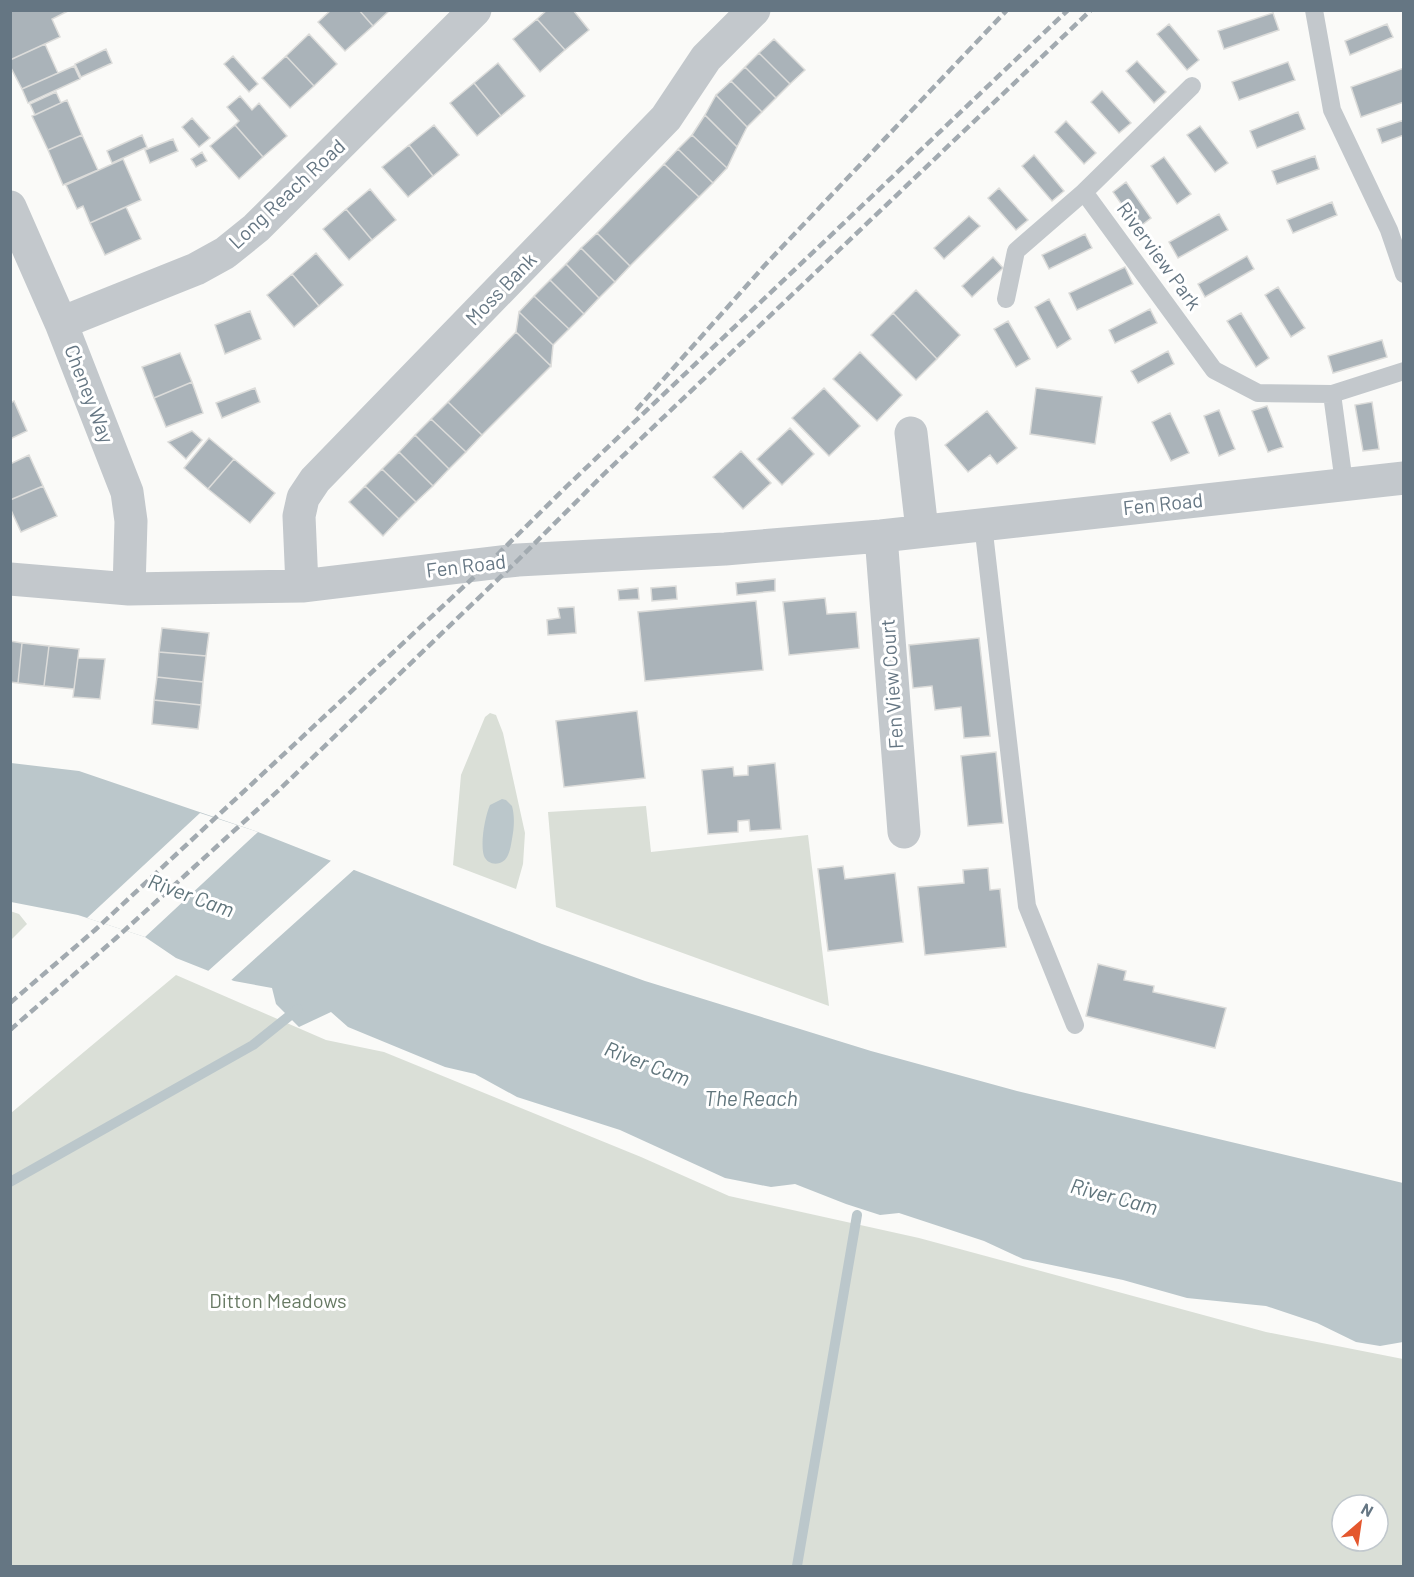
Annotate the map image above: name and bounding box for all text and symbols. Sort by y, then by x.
street label: Long Reach Road [223,133,349,253]
street label: Riverview Park [1113,197,1207,314]
street label: Moss Bank [460,247,541,330]
street label: Cheney Way [60,341,120,446]
street label: Fen Road [1122,487,1204,519]
street label: Fen Road [425,548,507,582]
street label: Fen View Court [874,618,908,750]
water label: River Cam [145,868,238,922]
water label: River Cam [601,1035,694,1090]
water label: The Reach [704,1085,798,1110]
water label: River Cam [1068,1172,1161,1219]
park label: Ditton Meadows [209,1288,347,1312]
north arrow [1330,1493,1390,1553]
text: N [1358,1499,1377,1520]

